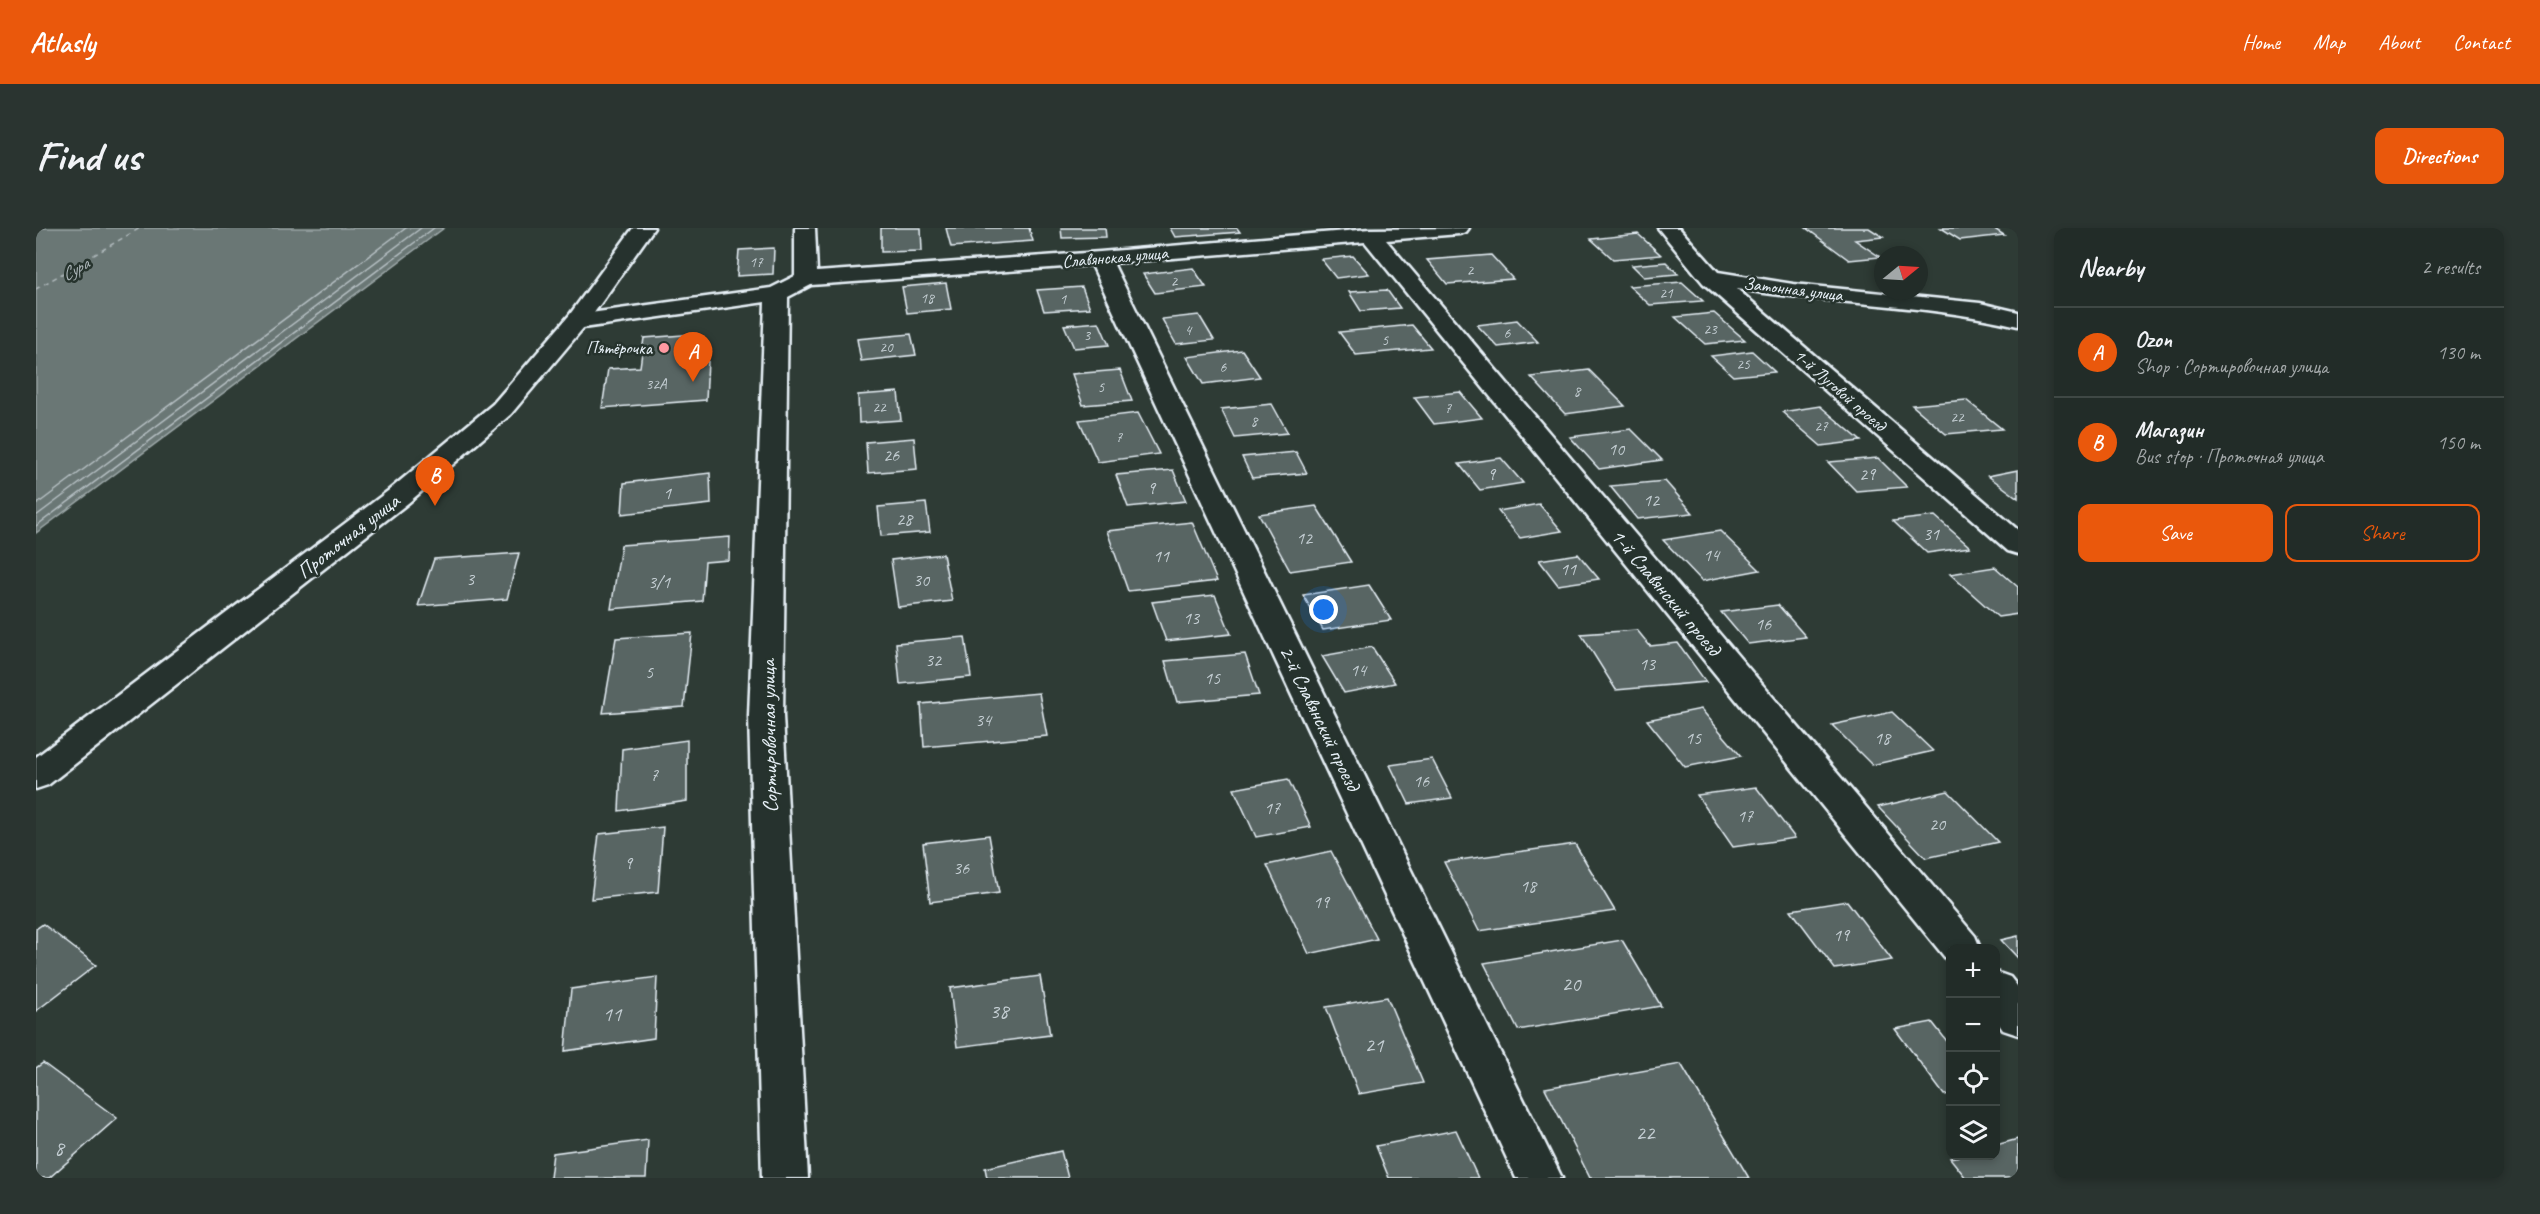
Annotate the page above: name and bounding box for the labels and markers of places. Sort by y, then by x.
pin: A [674,332,712,382]
place label: Пятёрочка [586,337,654,359]
marker: Пятёрочка [657,341,671,355]
pin: B [416,456,454,506]

